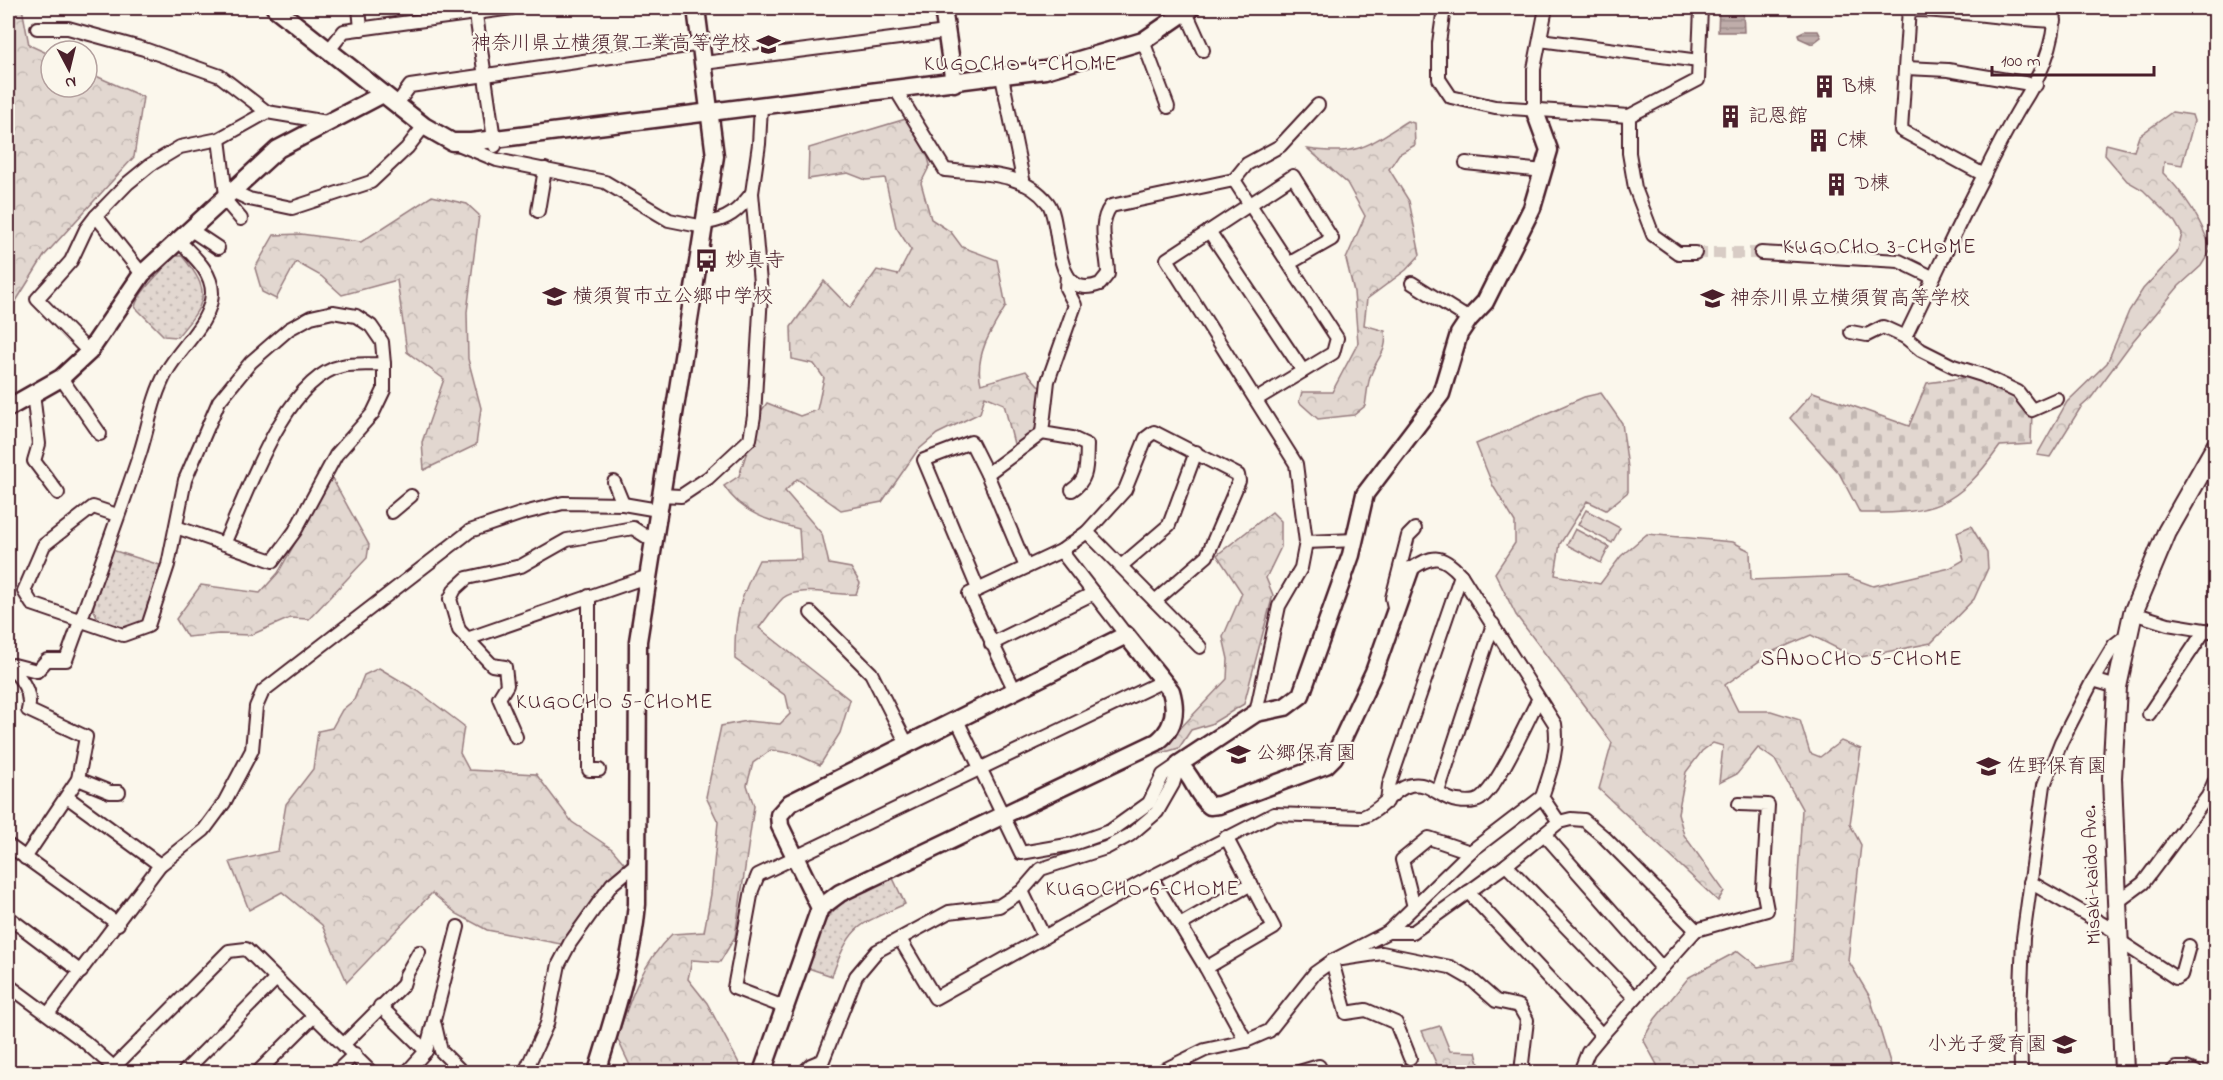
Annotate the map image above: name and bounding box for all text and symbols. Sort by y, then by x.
place label: 神奈川県立横須賀工業高等学校 [471,30,751,59]
school or university icon: 神奈川県立横須賀工業高等学校 [756,31,782,57]
north arrow [39,39,99,99]
scale bar [1992,39,2154,77]
text: 100 m [2001,49,2041,75]
district label: KUGOCHO 4-CHOME [924,50,1118,80]
text: N [64,69,77,94]
place label: B棟 [1842,73,1876,102]
building icon: B棟 [1812,74,1838,100]
place label: 記恩館 [1748,103,1808,132]
building icon: 記恩館 [1717,104,1743,130]
place label: C棟 [1837,127,1868,156]
building icon: C棟 [1806,128,1832,154]
place label: D棟 [1854,170,1890,199]
building icon: D棟 [1824,171,1850,197]
district label: KUGOCHO 3-CHOME [1783,233,1977,263]
place label: 妙真寺 [725,247,785,276]
bus stop icon: 妙真寺 [694,248,720,274]
place label: 横須賀市立公郷中学校 [573,283,773,312]
school or university icon: 横須賀市立公郷中学校 [542,284,568,310]
place label: 神奈川県立横須賀高等学校 [1730,285,1970,314]
school or university icon: 神奈川県立横須賀高等学校 [1699,286,1725,312]
district label: SANOCHO 5-CHOME [1761,645,1963,675]
district label: KUGOCHO 5-CHOME [516,688,714,718]
place label: 公郷保育園 [1256,740,1356,769]
school or university icon: 公郷保育園 [1225,741,1251,767]
place label: 佐野保育園 [2007,753,2107,782]
school or university icon: 佐野保育園 [1976,754,2002,780]
street label: Misaki-kaido Ave. [2076,805,2110,945]
district label: KUGOCHO 6-CHOME [1045,875,1241,905]
place label: 小光子愛育園 [1927,1031,2047,1060]
school or university icon: 小光子愛育園 [2052,1032,2078,1058]

